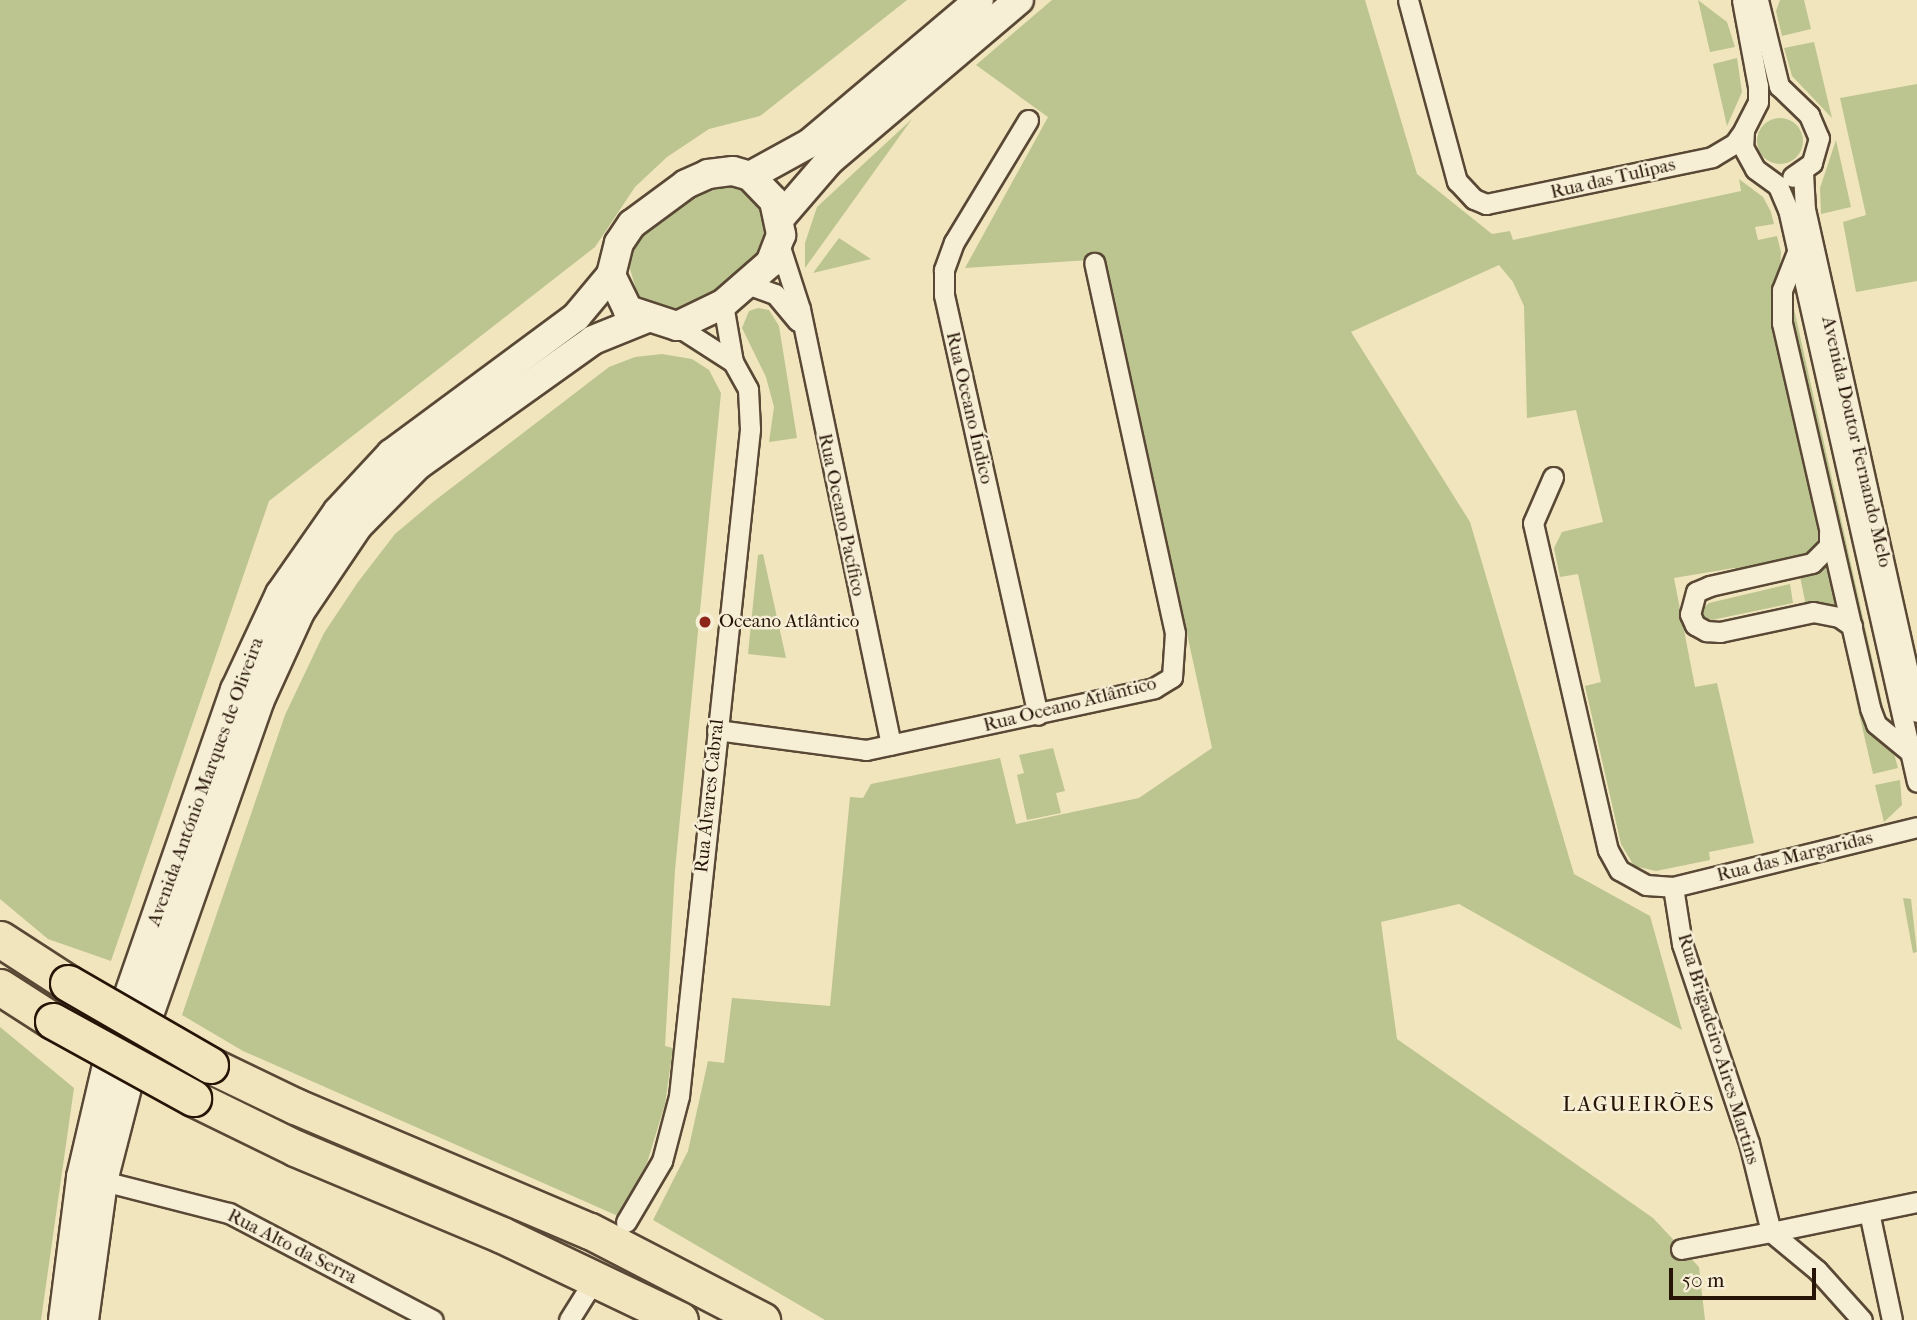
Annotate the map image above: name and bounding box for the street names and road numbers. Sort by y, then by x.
street label: Rua das Tulipas [1548,154,1678,204]
street label: Avenida Doutor Fernando Melo [1816,314,1896,570]
street label: Rua Oceano Índico [940,330,998,486]
street label: Rua Oceano Pacífico [813,431,869,599]
street label: Avenida António Marques de Oliveira [143,635,269,929]
street label: Rua Oceano Atlântico [981,672,1159,738]
street label: Rua Álvares Cabral [691,718,729,874]
street label: Rua das Margaridas [1715,827,1875,887]
street label: Rua Brigadeiro Aires Martins [1672,931,1764,1167]
street label: Rua Alto da Serra [223,1205,361,1289]

